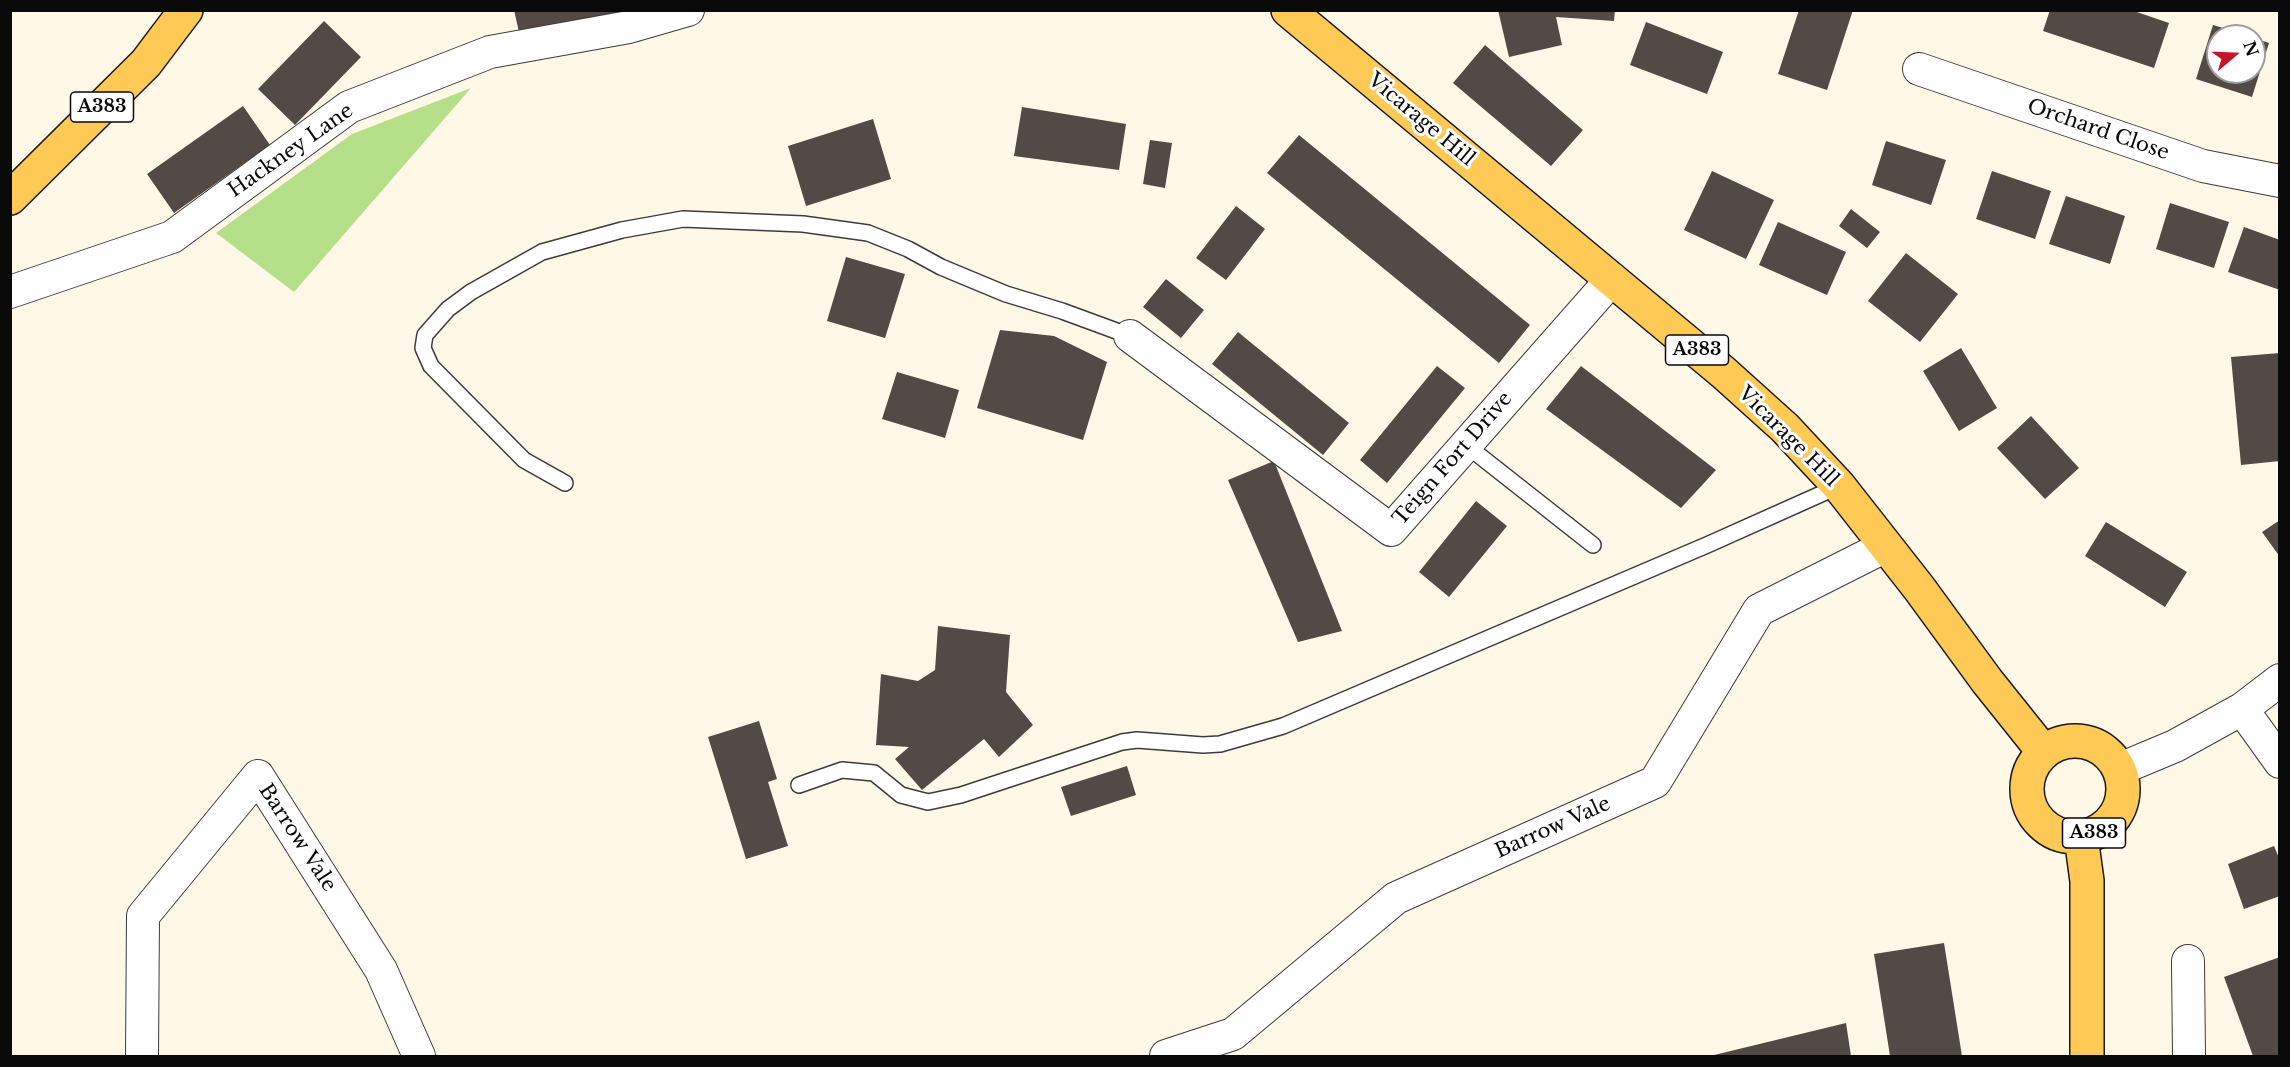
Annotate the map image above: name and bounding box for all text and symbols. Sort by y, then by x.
north arrow [2206,24,2266,84]
text: N [2239,38,2263,59]
street label: Vicarage Hill [1363,68,1479,172]
road number: A383 [70,92,134,122]
street label: Orchard Close [2024,94,2172,166]
street label: Hackney Lane [224,99,358,203]
road number: A383 [1666,335,1728,365]
street label: Vicarage Hill [1733,382,1843,492]
street label: Teign Fort Drive [1388,387,1518,531]
street label: Barrow Vale [253,780,341,896]
street label: Barrow Vale [1492,792,1614,864]
road number: A383 [2062,818,2126,848]

